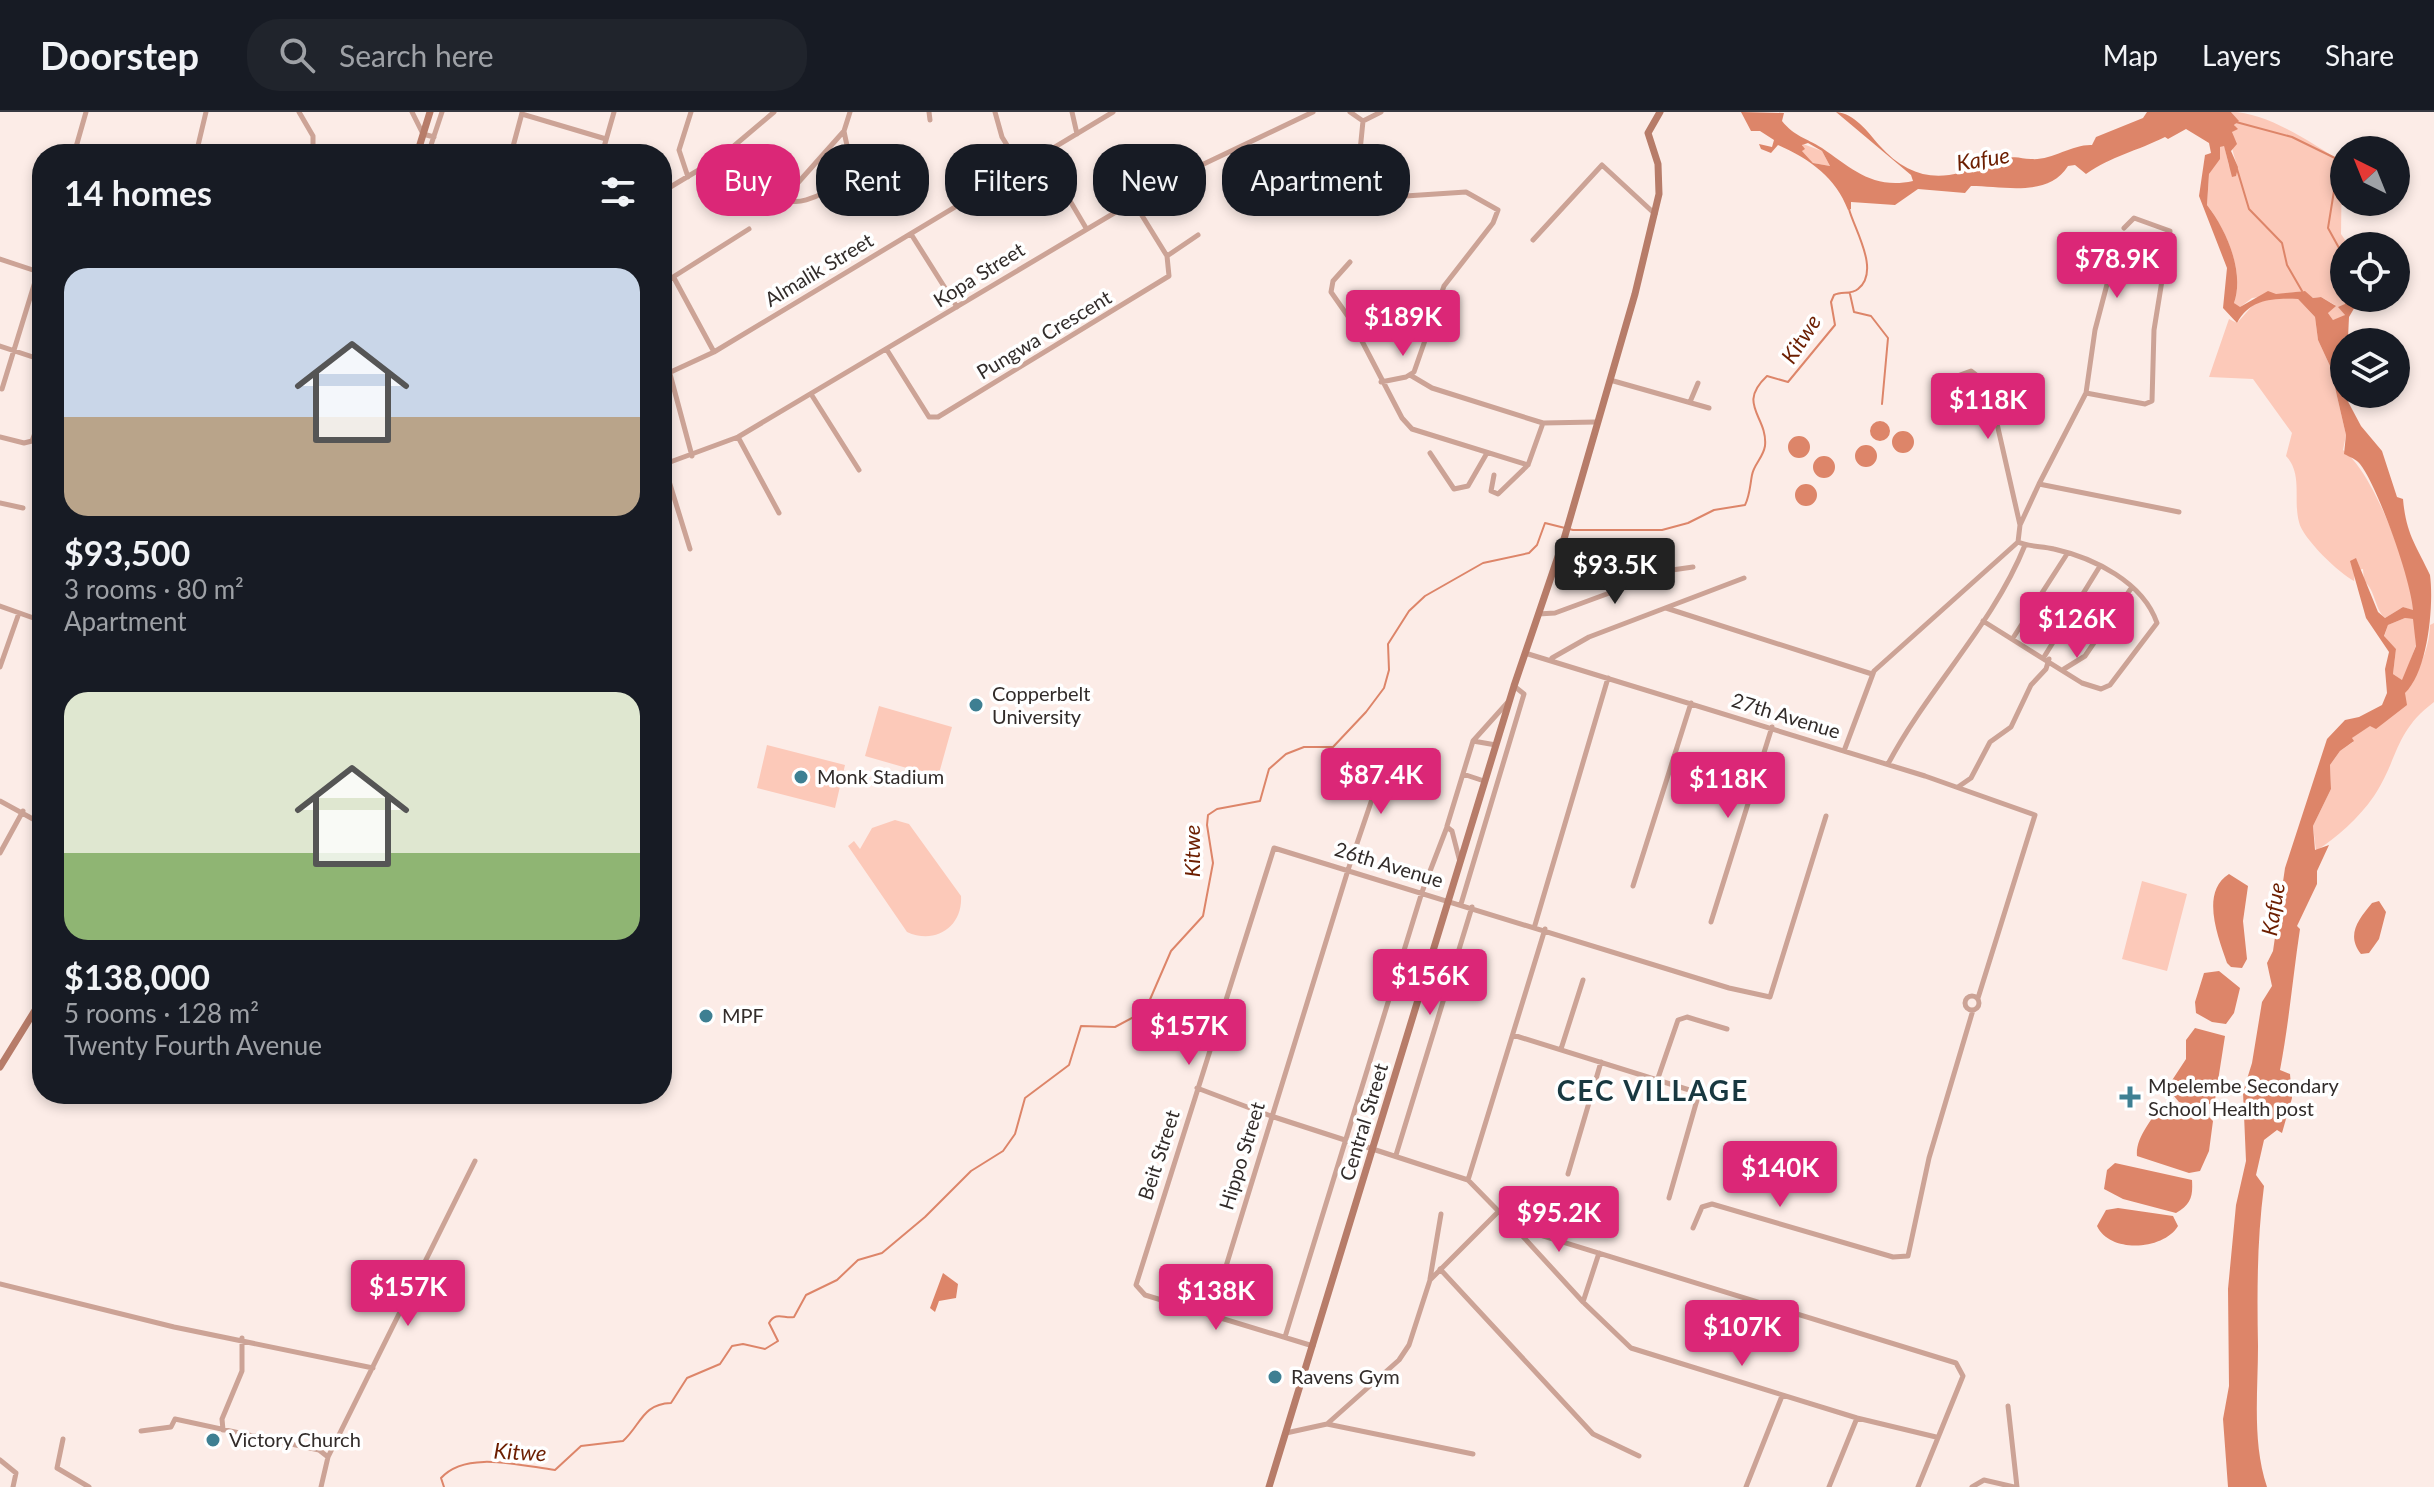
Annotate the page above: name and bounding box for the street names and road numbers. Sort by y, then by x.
street label: Almalik Street [760,227,877,311]
street label: Kopa Street [929,237,1028,312]
street label: Pungwa Crescent [972,285,1115,384]
street label: 27th Avenue [1729,687,1843,743]
street label: 26th Avenue [1332,836,1446,892]
street label: Central Street [1334,1060,1392,1183]
street label: Hippo Street [1213,1099,1269,1213]
street label: Beit Street [1132,1107,1184,1203]

